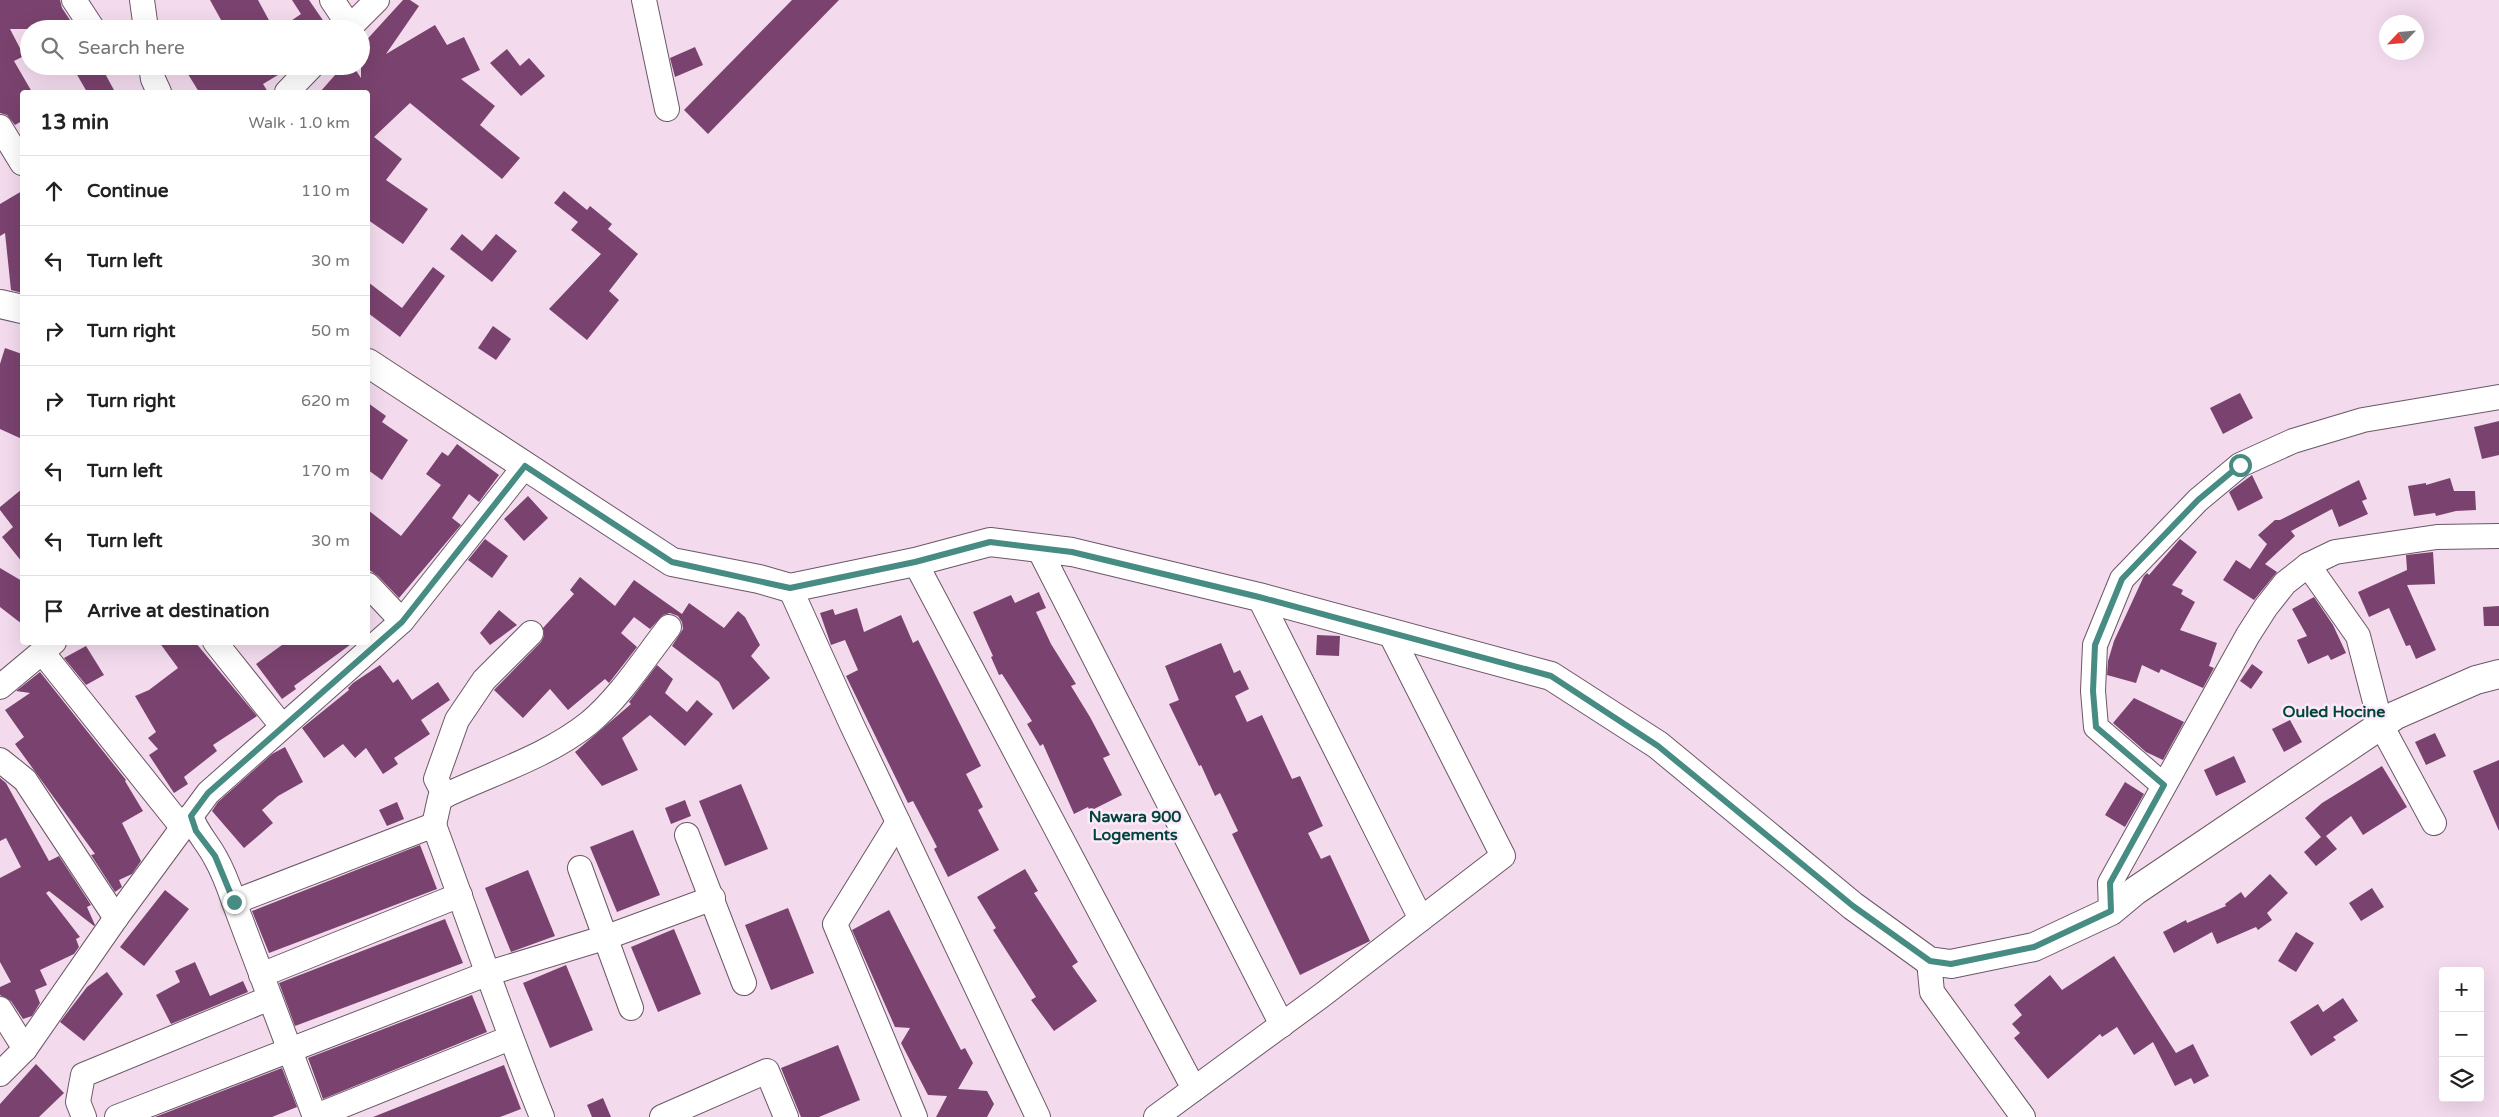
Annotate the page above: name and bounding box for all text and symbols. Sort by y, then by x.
north arrow [2379,15,2424,60]
search box [20,20,370,75]
icon: search [38,34,66,62]
text: Search here [78,37,185,59]
text: 13 min [40,110,109,135]
text: Walk · 1.0 km [248,113,350,133]
icon: ahead [40,177,68,205]
text: Continue [87,180,169,202]
text: 110 m [301,181,350,201]
icon: left [40,247,68,275]
text: Turn left [87,250,163,272]
text: 30 m [311,251,350,271]
icon: right [40,317,68,345]
text: Turn right [87,320,175,342]
text: 50 m [311,321,350,341]
icon: right [40,387,68,415]
text: Turn right [87,390,175,412]
text: 620 m [301,391,350,411]
route start [2229,454,2252,477]
icon: left [40,457,68,485]
text: Turn left [87,460,163,482]
text: 170 m [301,461,350,481]
icon: left [40,527,68,555]
text: Turn left [87,530,163,552]
text: 30 m [311,531,350,551]
icon: arrive [40,597,68,625]
text: Arrive at destination [87,600,270,622]
district label: Ouled Hocine [2283,702,2385,722]
district label: Nawara 900 Logements [1089,807,1181,845]
route end [223,891,246,914]
map controls [2439,967,2484,1102]
button: + [2439,967,2484,1012]
button: − [2439,1012,2484,1057]
button: layers [2439,1057,2484,1102]

